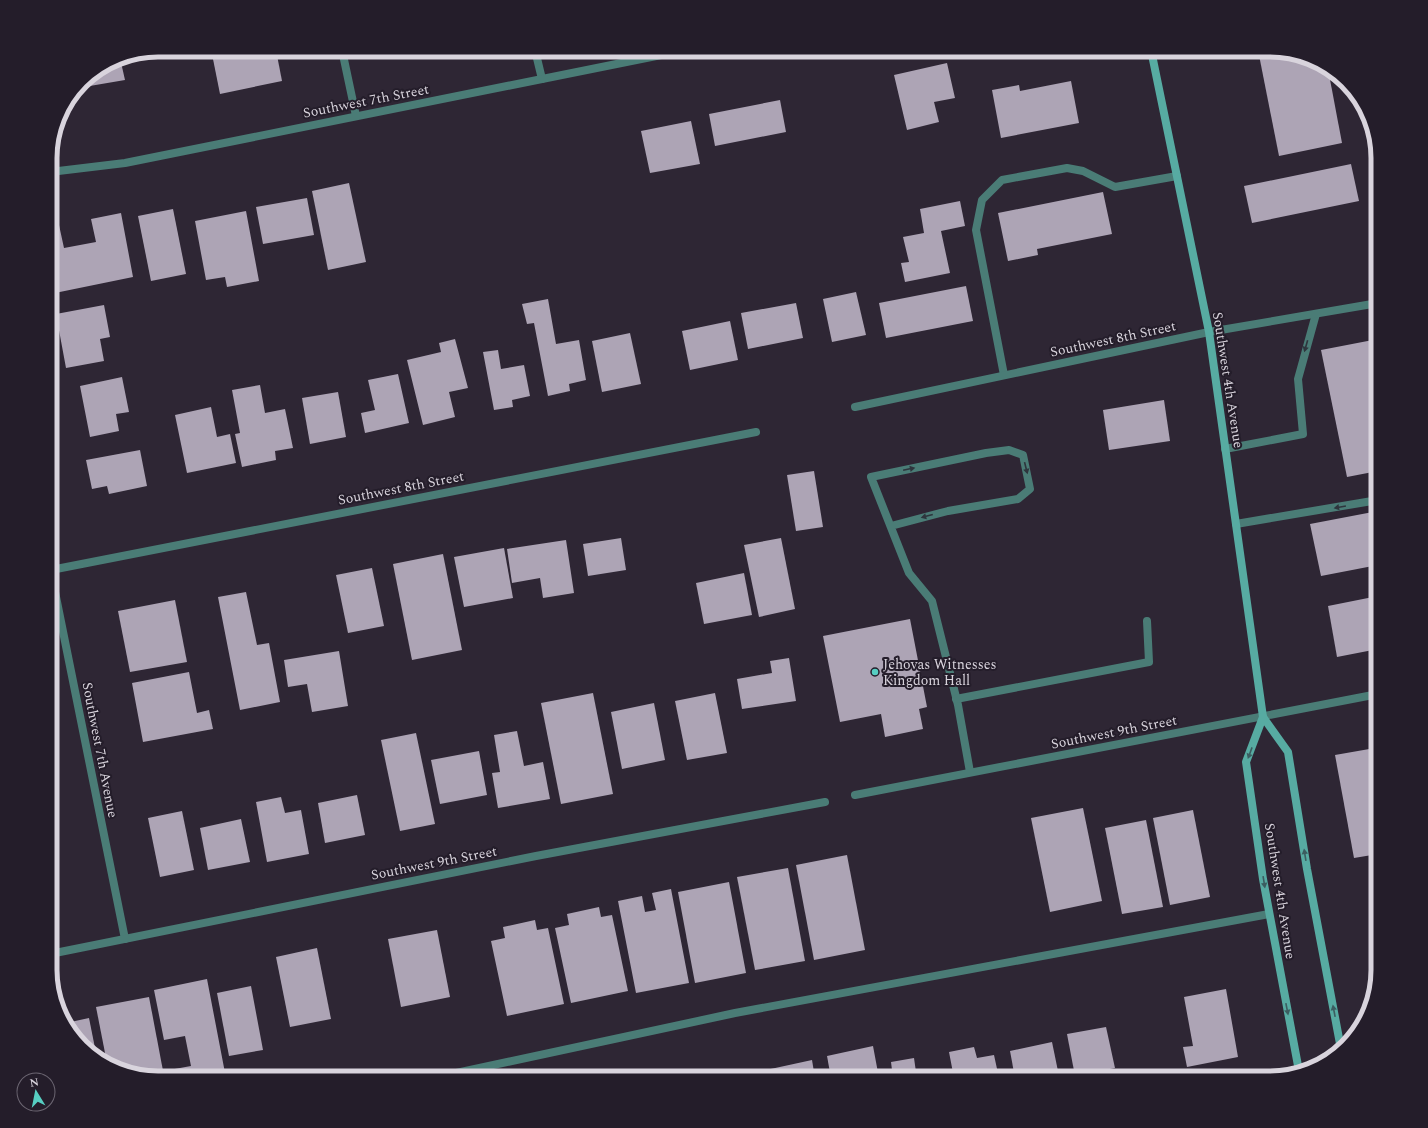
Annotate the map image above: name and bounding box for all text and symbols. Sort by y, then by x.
street label: Southwest 7th Street [301,78,431,124]
street label: Southwest 4th Avenue [1207,310,1249,450]
street label: Southwest 8th Street [1048,315,1178,363]
one-way arrow [1303,340,1309,352]
one-way arrow [1024,461,1030,474]
street label: Southwest 8th Street [336,465,466,511]
one-way arrow [903,466,915,472]
one-way arrow [1333,504,1346,510]
one-way arrow [921,514,934,520]
place label: Jehovas Witnesses Kingdom Hall [883,654,997,691]
marker: Jehovas Witnesses Kingdom Hall [870,667,880,677]
street label: Southwest 7th Avenue [77,680,123,820]
street label: Southwest 9th Street [1049,709,1179,755]
one-way arrow [1246,748,1252,760]
street label: Southwest 4th Avenue [1259,821,1301,961]
street label: Southwest 9th Street [369,840,499,886]
one-way arrow [1302,849,1308,861]
one-way arrow [1261,875,1267,888]
one-way arrow [1284,1003,1290,1016]
one-way arrow [1330,1004,1336,1017]
north arrow [16,1072,56,1112]
text: N [28,1073,40,1092]

